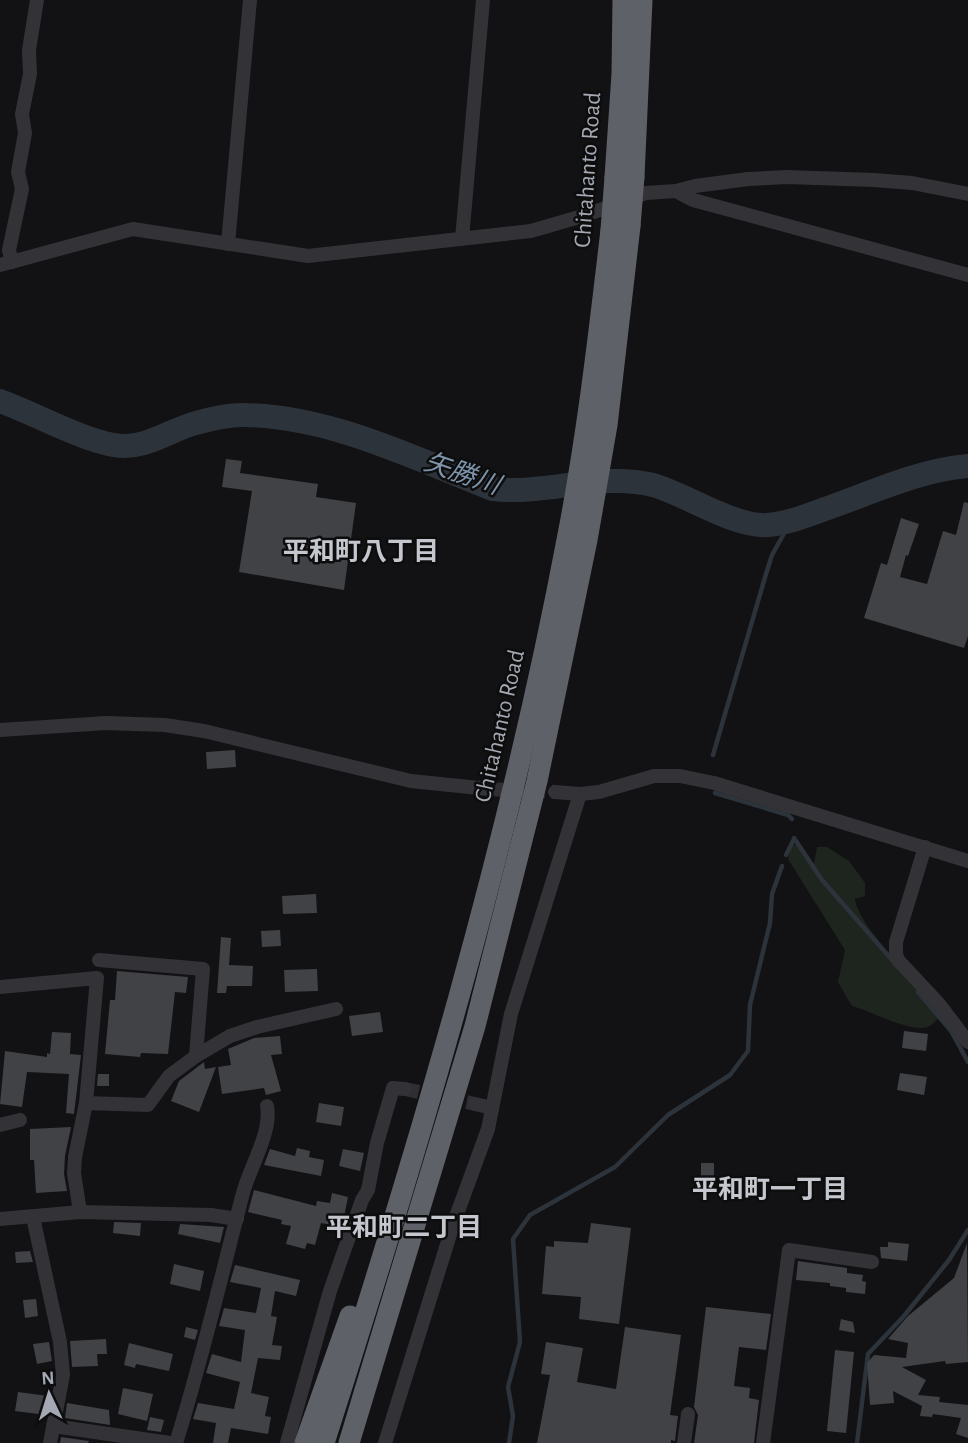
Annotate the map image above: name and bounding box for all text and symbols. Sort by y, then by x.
street label: Chitahanto Road [571,91,605,249]
water label: 矢勝川 [421,448,506,500]
district label: 平和町八丁目 [283,537,439,565]
street label: Chitahanto Road [471,647,529,805]
district label: 平和町一丁目 [692,1175,848,1203]
district label: 平和町二丁目 [326,1213,482,1241]
north arrow [14,1359,84,1429]
text: N [41,1369,55,1388]

